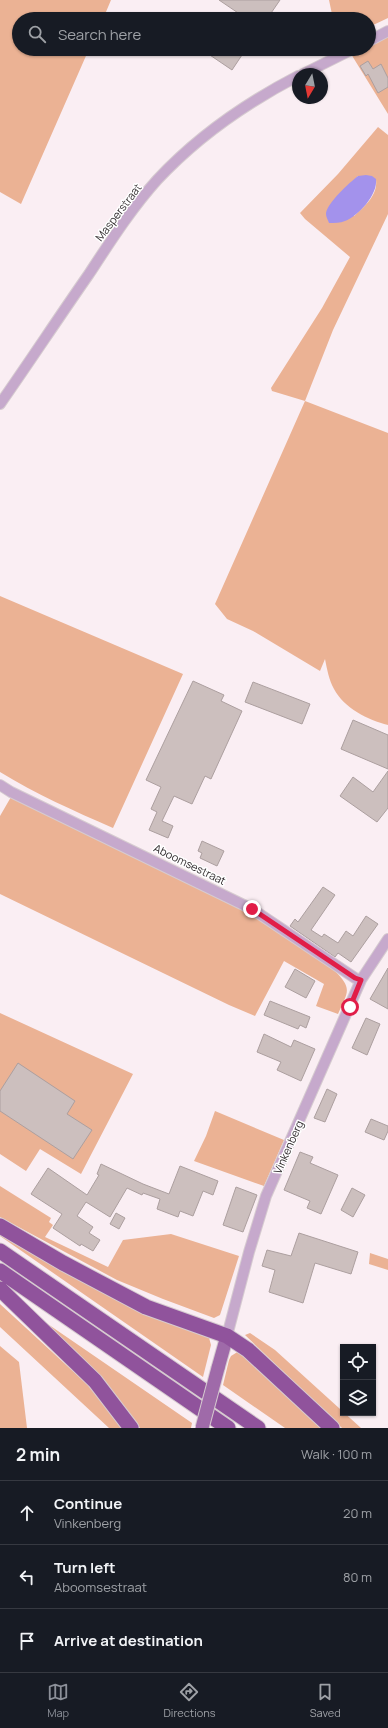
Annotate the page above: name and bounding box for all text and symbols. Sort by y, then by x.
search box [12,12,376,56]
icon: search [26,23,48,45]
text: Search here [58,24,141,45]
north arrow [292,68,328,104]
street label: Masperstraat [91,180,145,244]
street label: Aboomsestraat [151,840,229,888]
route end [243,900,261,918]
route start [341,998,359,1016]
street label: Vinkenberg [270,1118,306,1176]
map controls [340,1344,376,1416]
button: locate [340,1344,376,1380]
button: layers [340,1380,376,1416]
text: 2 min [16,1443,60,1466]
text: Walk · 100 m [301,1445,372,1463]
text: Continue [54,1493,122,1514]
icon: ahead [16,1502,38,1524]
text: 20 m [343,1504,372,1522]
text: Vinkenberg [54,1514,121,1532]
text: Turn left [54,1557,116,1578]
icon: left [16,1566,38,1588]
text: 80 m [343,1568,372,1586]
text: Aboomsestraat [54,1578,147,1596]
icon: arrive [16,1630,38,1652]
text: Arrive at destination [54,1630,203,1651]
tab: Map [47,1681,69,1720]
tab: Directions [163,1681,216,1720]
tab: Saved [310,1681,341,1720]

